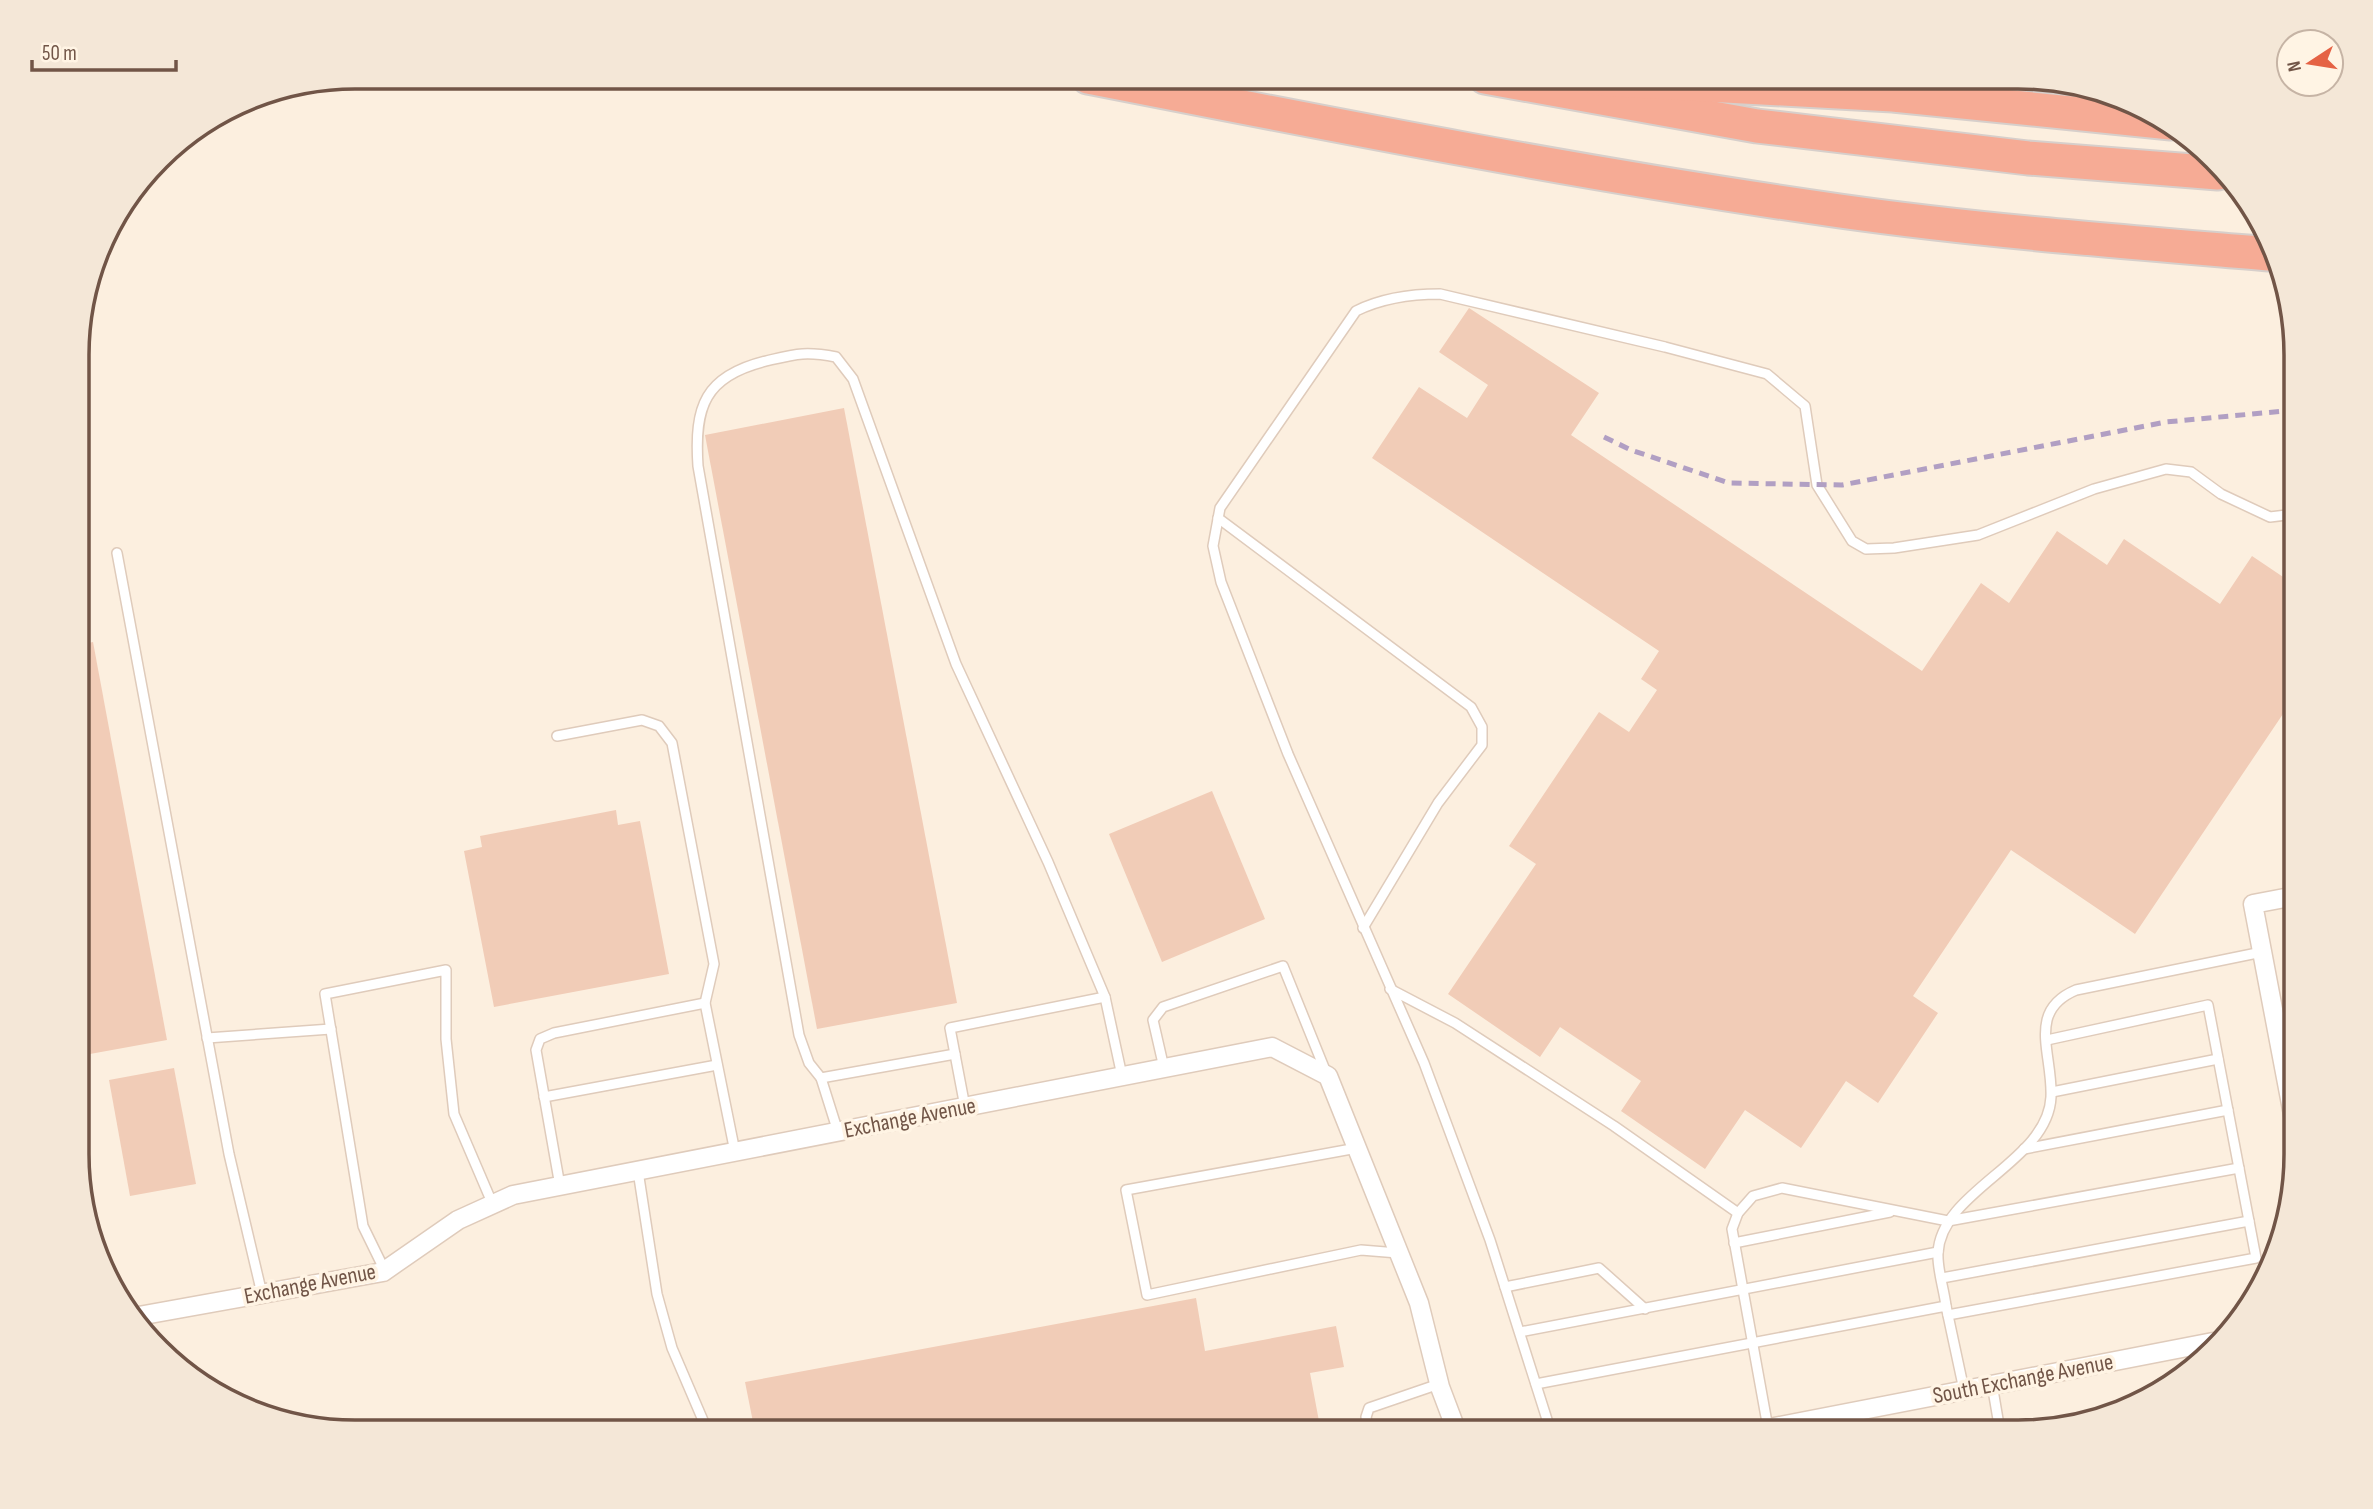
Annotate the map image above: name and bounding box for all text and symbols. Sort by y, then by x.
scale bar [32,28,175,72]
north arrow [2275,28,2345,98]
text: 50 m [42,41,77,66]
text: N [2283,59,2307,74]
street label: Exchange Avenue [842,1092,978,1144]
street label: Exchange Avenue [242,1258,378,1310]
street label: South Exchange Avenue [1930,1348,2116,1410]

